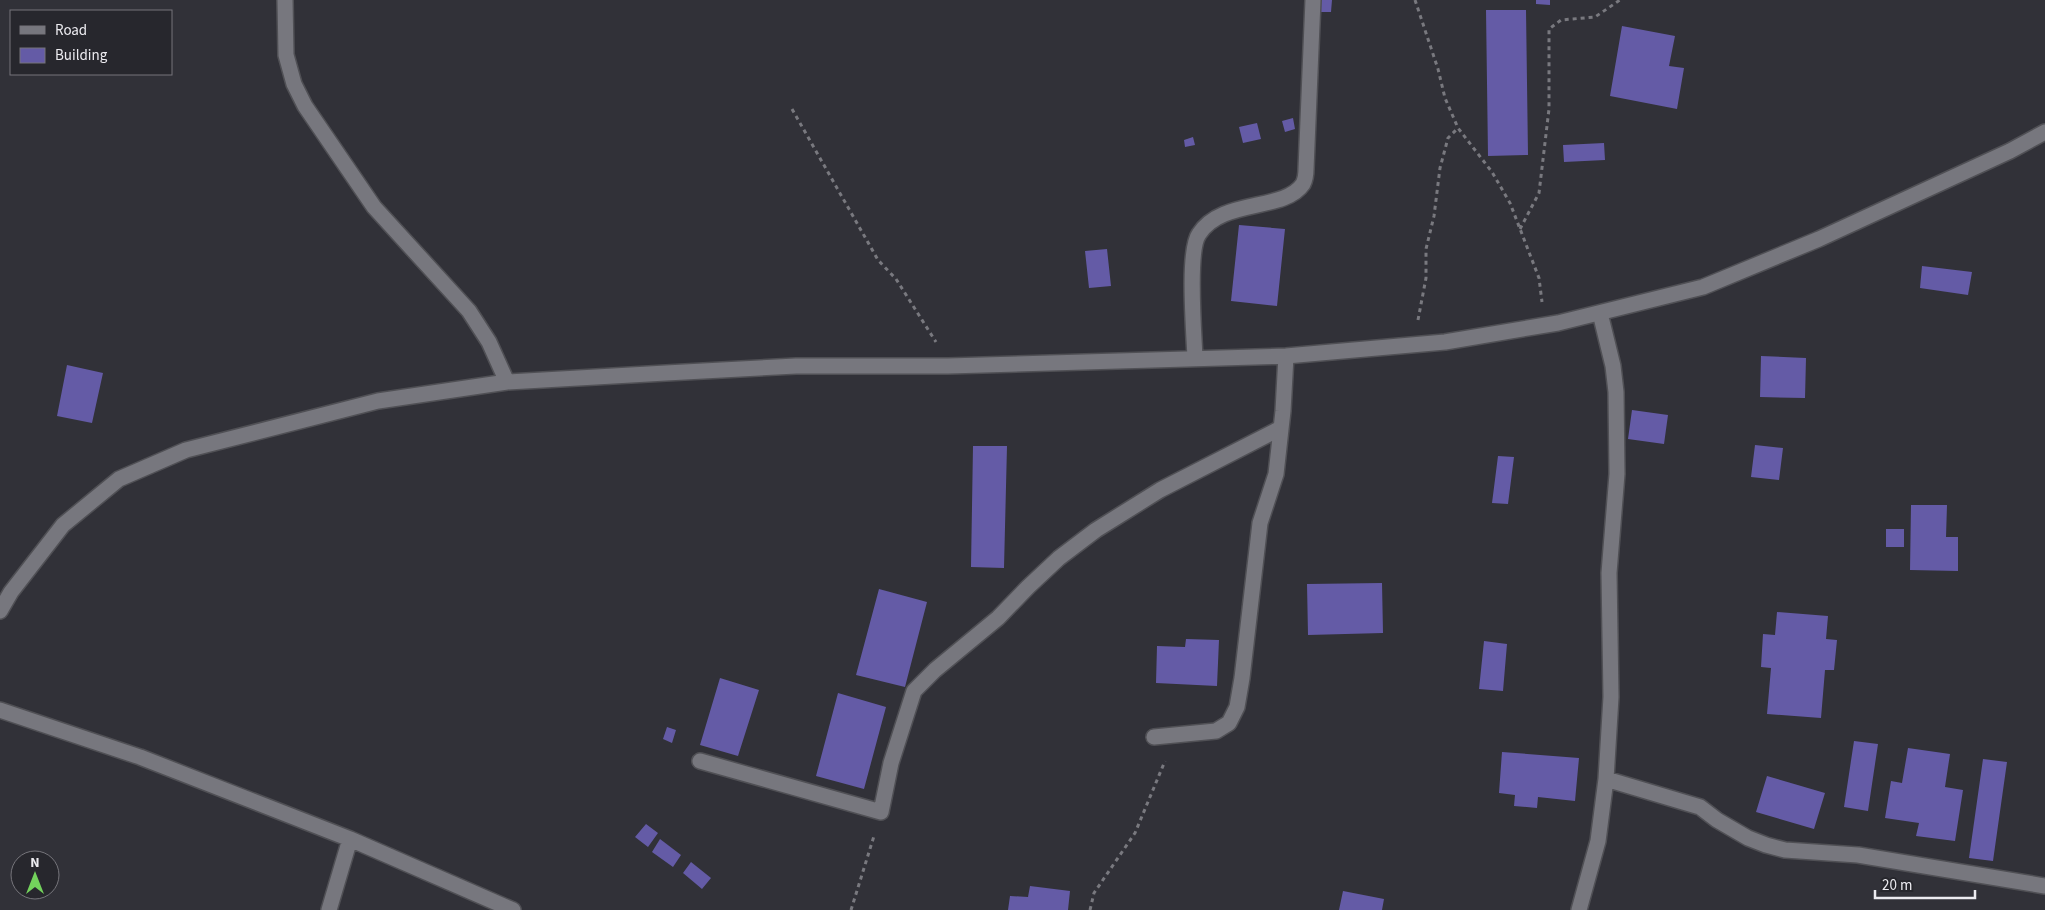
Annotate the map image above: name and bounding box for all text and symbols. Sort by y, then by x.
legend [10,10,172,75]
text: Road [55,20,87,41]
text: Building [55,45,108,66]
north arrow [10,850,60,900]
text: N [30,853,40,873]
scale bar [1875,868,1975,900]
text: 20 m [1882,875,1912,896]

